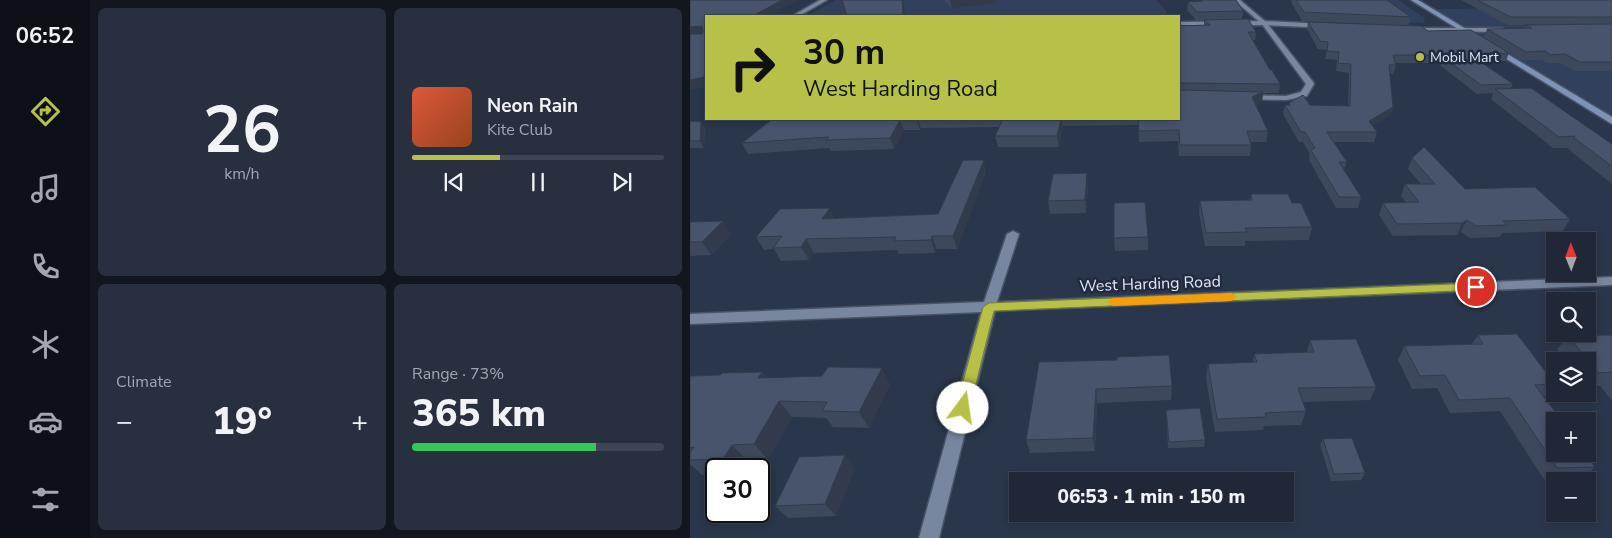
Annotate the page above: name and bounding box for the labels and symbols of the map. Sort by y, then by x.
place label: Mobil Mart [1430,48,1499,67]
marker: Mobil Mart [1414,51,1426,63]
north arrow [1546,232,1596,282]
pin [1455,266,1497,308]
street label: West Harding Road [1079,271,1221,297]
position arrow [936,381,988,433]
speed limit sign: 30 [705,458,770,523]

